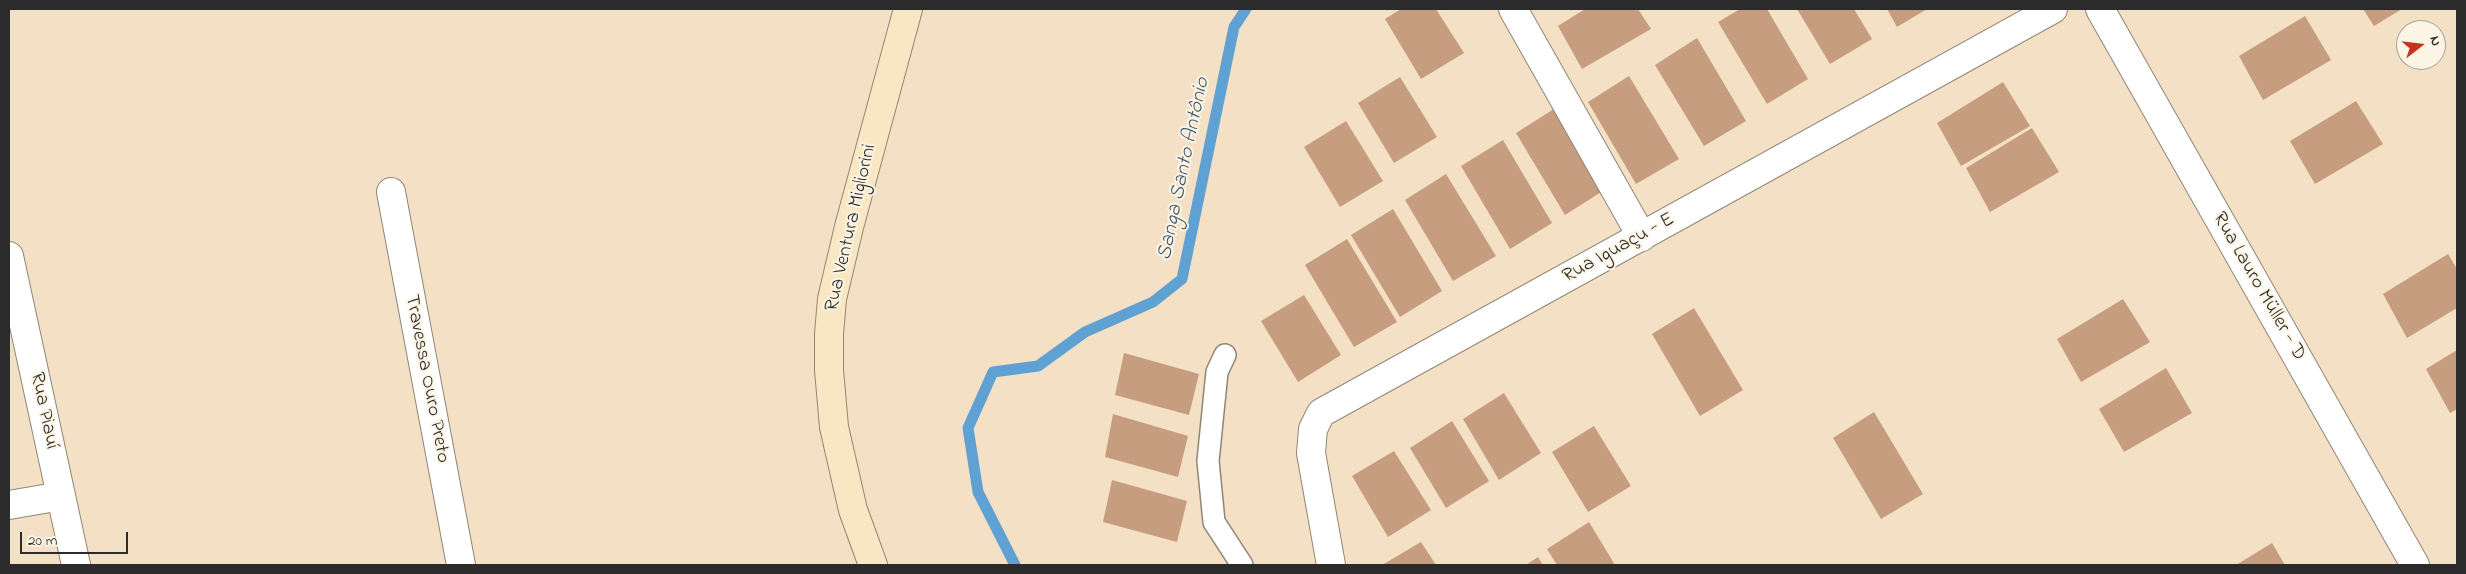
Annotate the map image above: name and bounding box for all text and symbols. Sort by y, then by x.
north arrow [2396,20,2446,70]
text: N [2424,34,2446,48]
water label: Sanga Santo Antônio [1153,75,1217,263]
street label: Rua Ventura Migliorini [821,142,883,314]
street label: Rua Iguaçu - E [1559,208,1679,290]
street label: Rua Lauro Müller - D [2206,209,2310,365]
street label: Travessa Ouro Preto [398,293,454,465]
street label: Rua Piauí [23,370,63,452]
scale bar [22,522,130,554]
text: 20 m [28,530,57,552]

